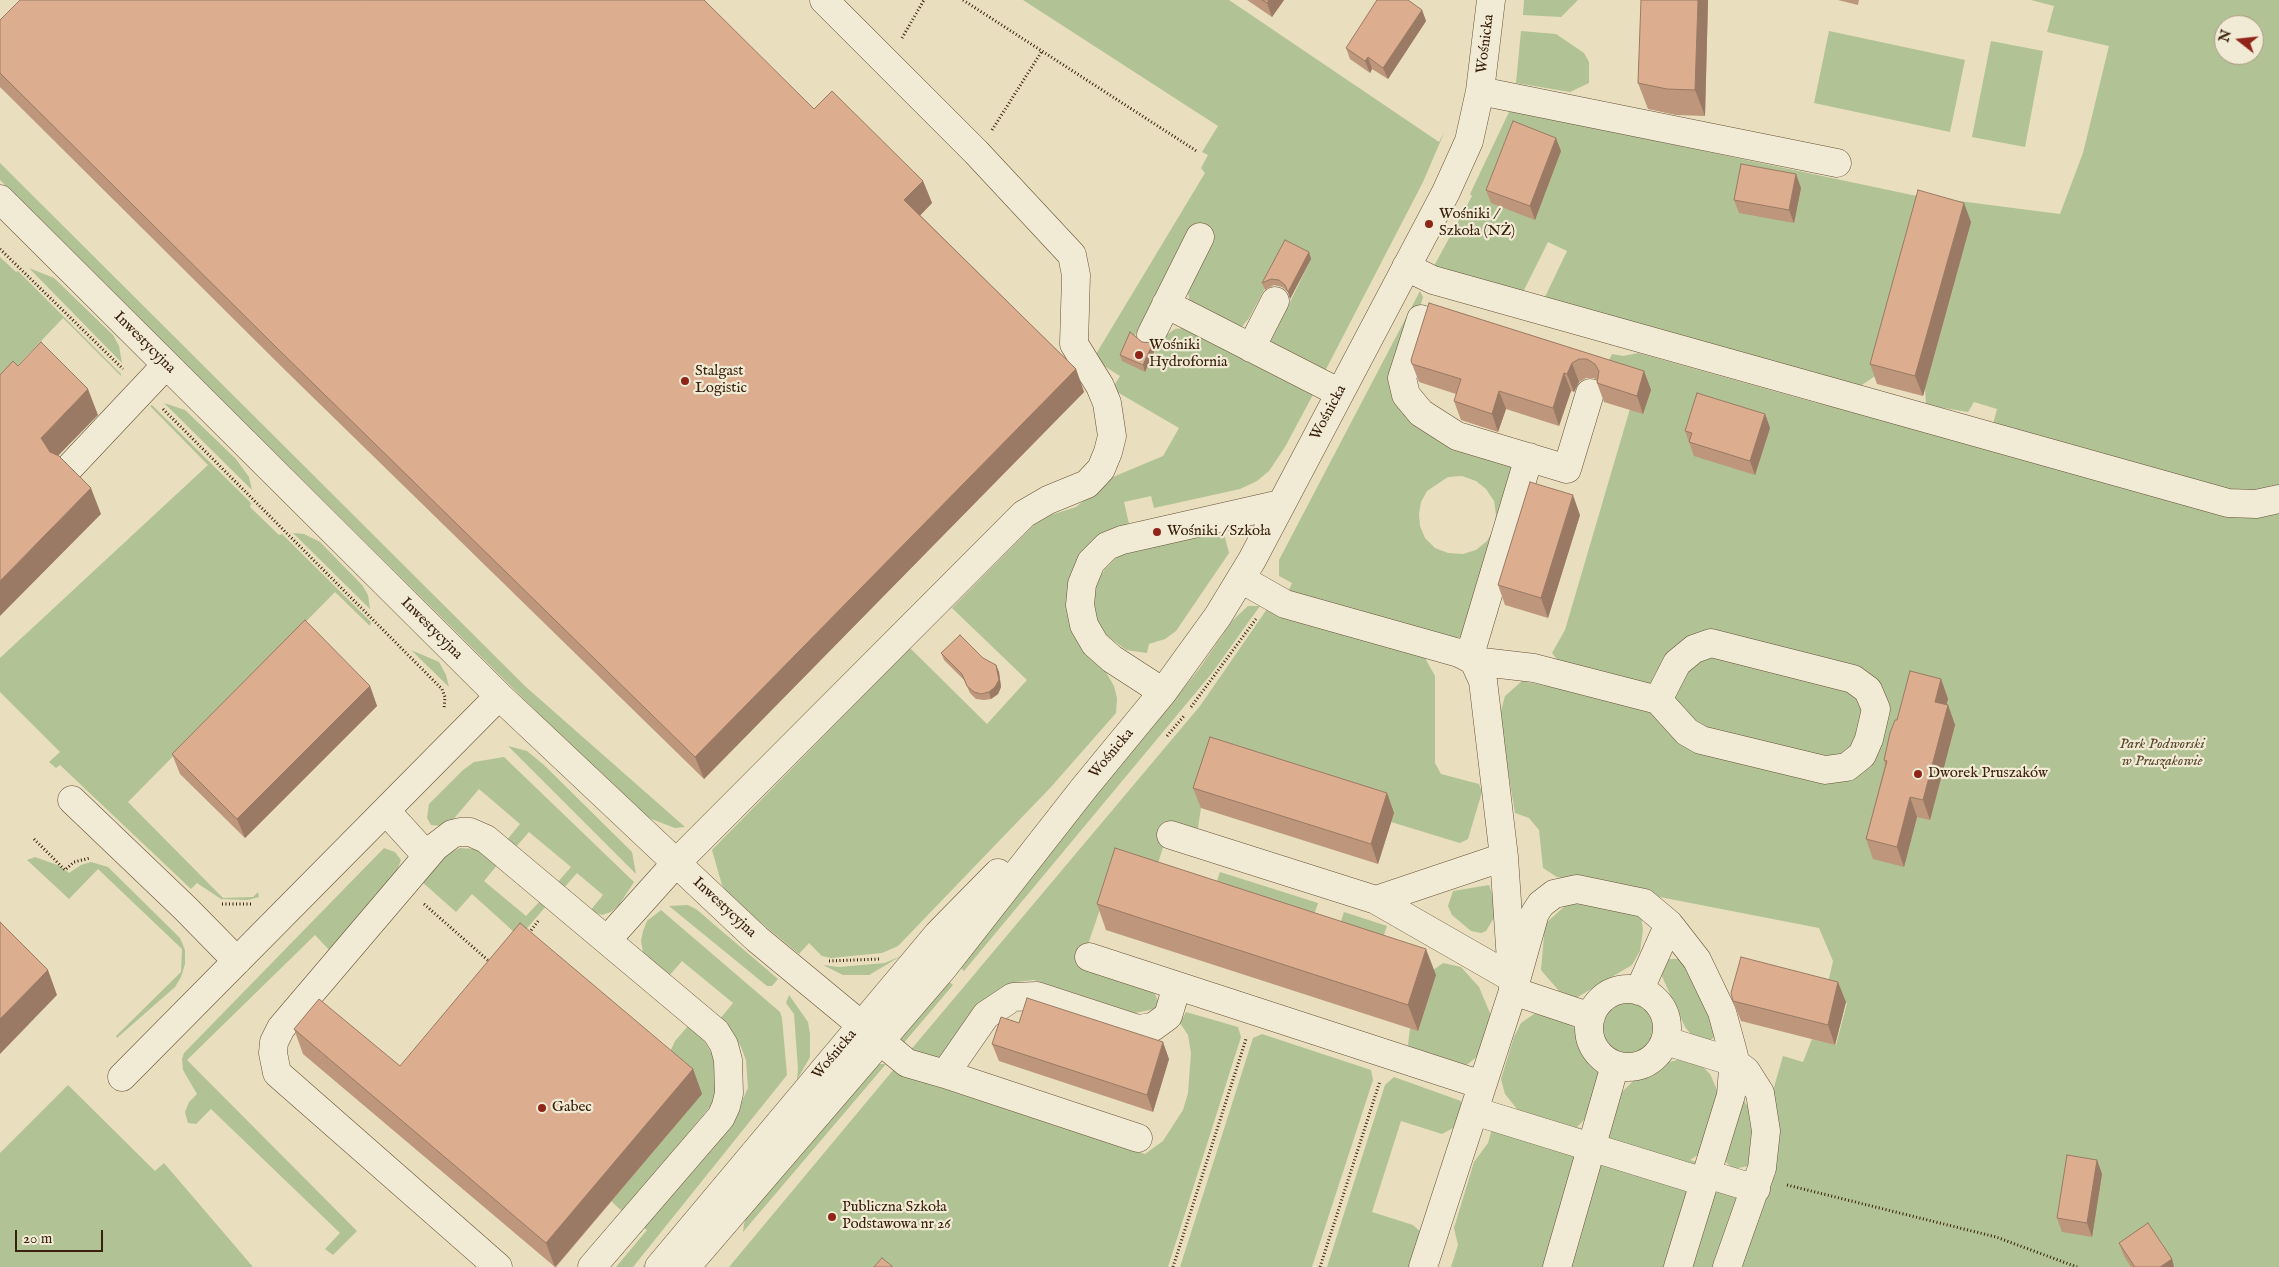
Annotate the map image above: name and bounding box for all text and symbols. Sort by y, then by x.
street label: Wośnicka [1473,13,1499,75]
north arrow [2214,15,2264,65]
text: N [2215,28,2236,44]
place label: Wośniki / Szkoła (NŻ) [1439,206,1515,241]
marker: Wośniki / Szkoła (NŻ) [1423,218,1435,230]
street label: Inwestycyjna [109,308,179,378]
place label: Wośniki Hydrofornia [1149,337,1228,372]
marker: Wośniki Hydrofornia [1133,349,1145,361]
place label: Stalgast Logistic [695,363,747,398]
marker: Stalgast Logistic [679,375,691,387]
street label: Wośnicka [1307,382,1351,444]
place label: Wośniki / Szkoła [1167,523,1271,541]
marker: Wośniki / Szkoła [1151,526,1163,538]
street label: Inwestycyjna [396,594,466,664]
street label: Wośnicka [1086,725,1138,783]
park label: Park Podworski w Pruszakowie [2119,736,2205,771]
place label: Dworek Pruszaków [1928,765,2048,783]
marker: Dworek Pruszaków [1912,768,1924,780]
street label: Inwestycyjna [688,874,760,942]
street label: Wośnicka [809,1026,861,1084]
place label: Gabec [552,1099,592,1117]
marker: Gabec [536,1102,548,1114]
place label: Publiczna Szkoła Podstawowa nr 26 [842,1199,951,1234]
marker: Publiczna Szkoła Podstawowa nr 26 [826,1211,838,1223]
scale bar [18,1220,105,1252]
text: 20 m [23,1229,52,1248]

